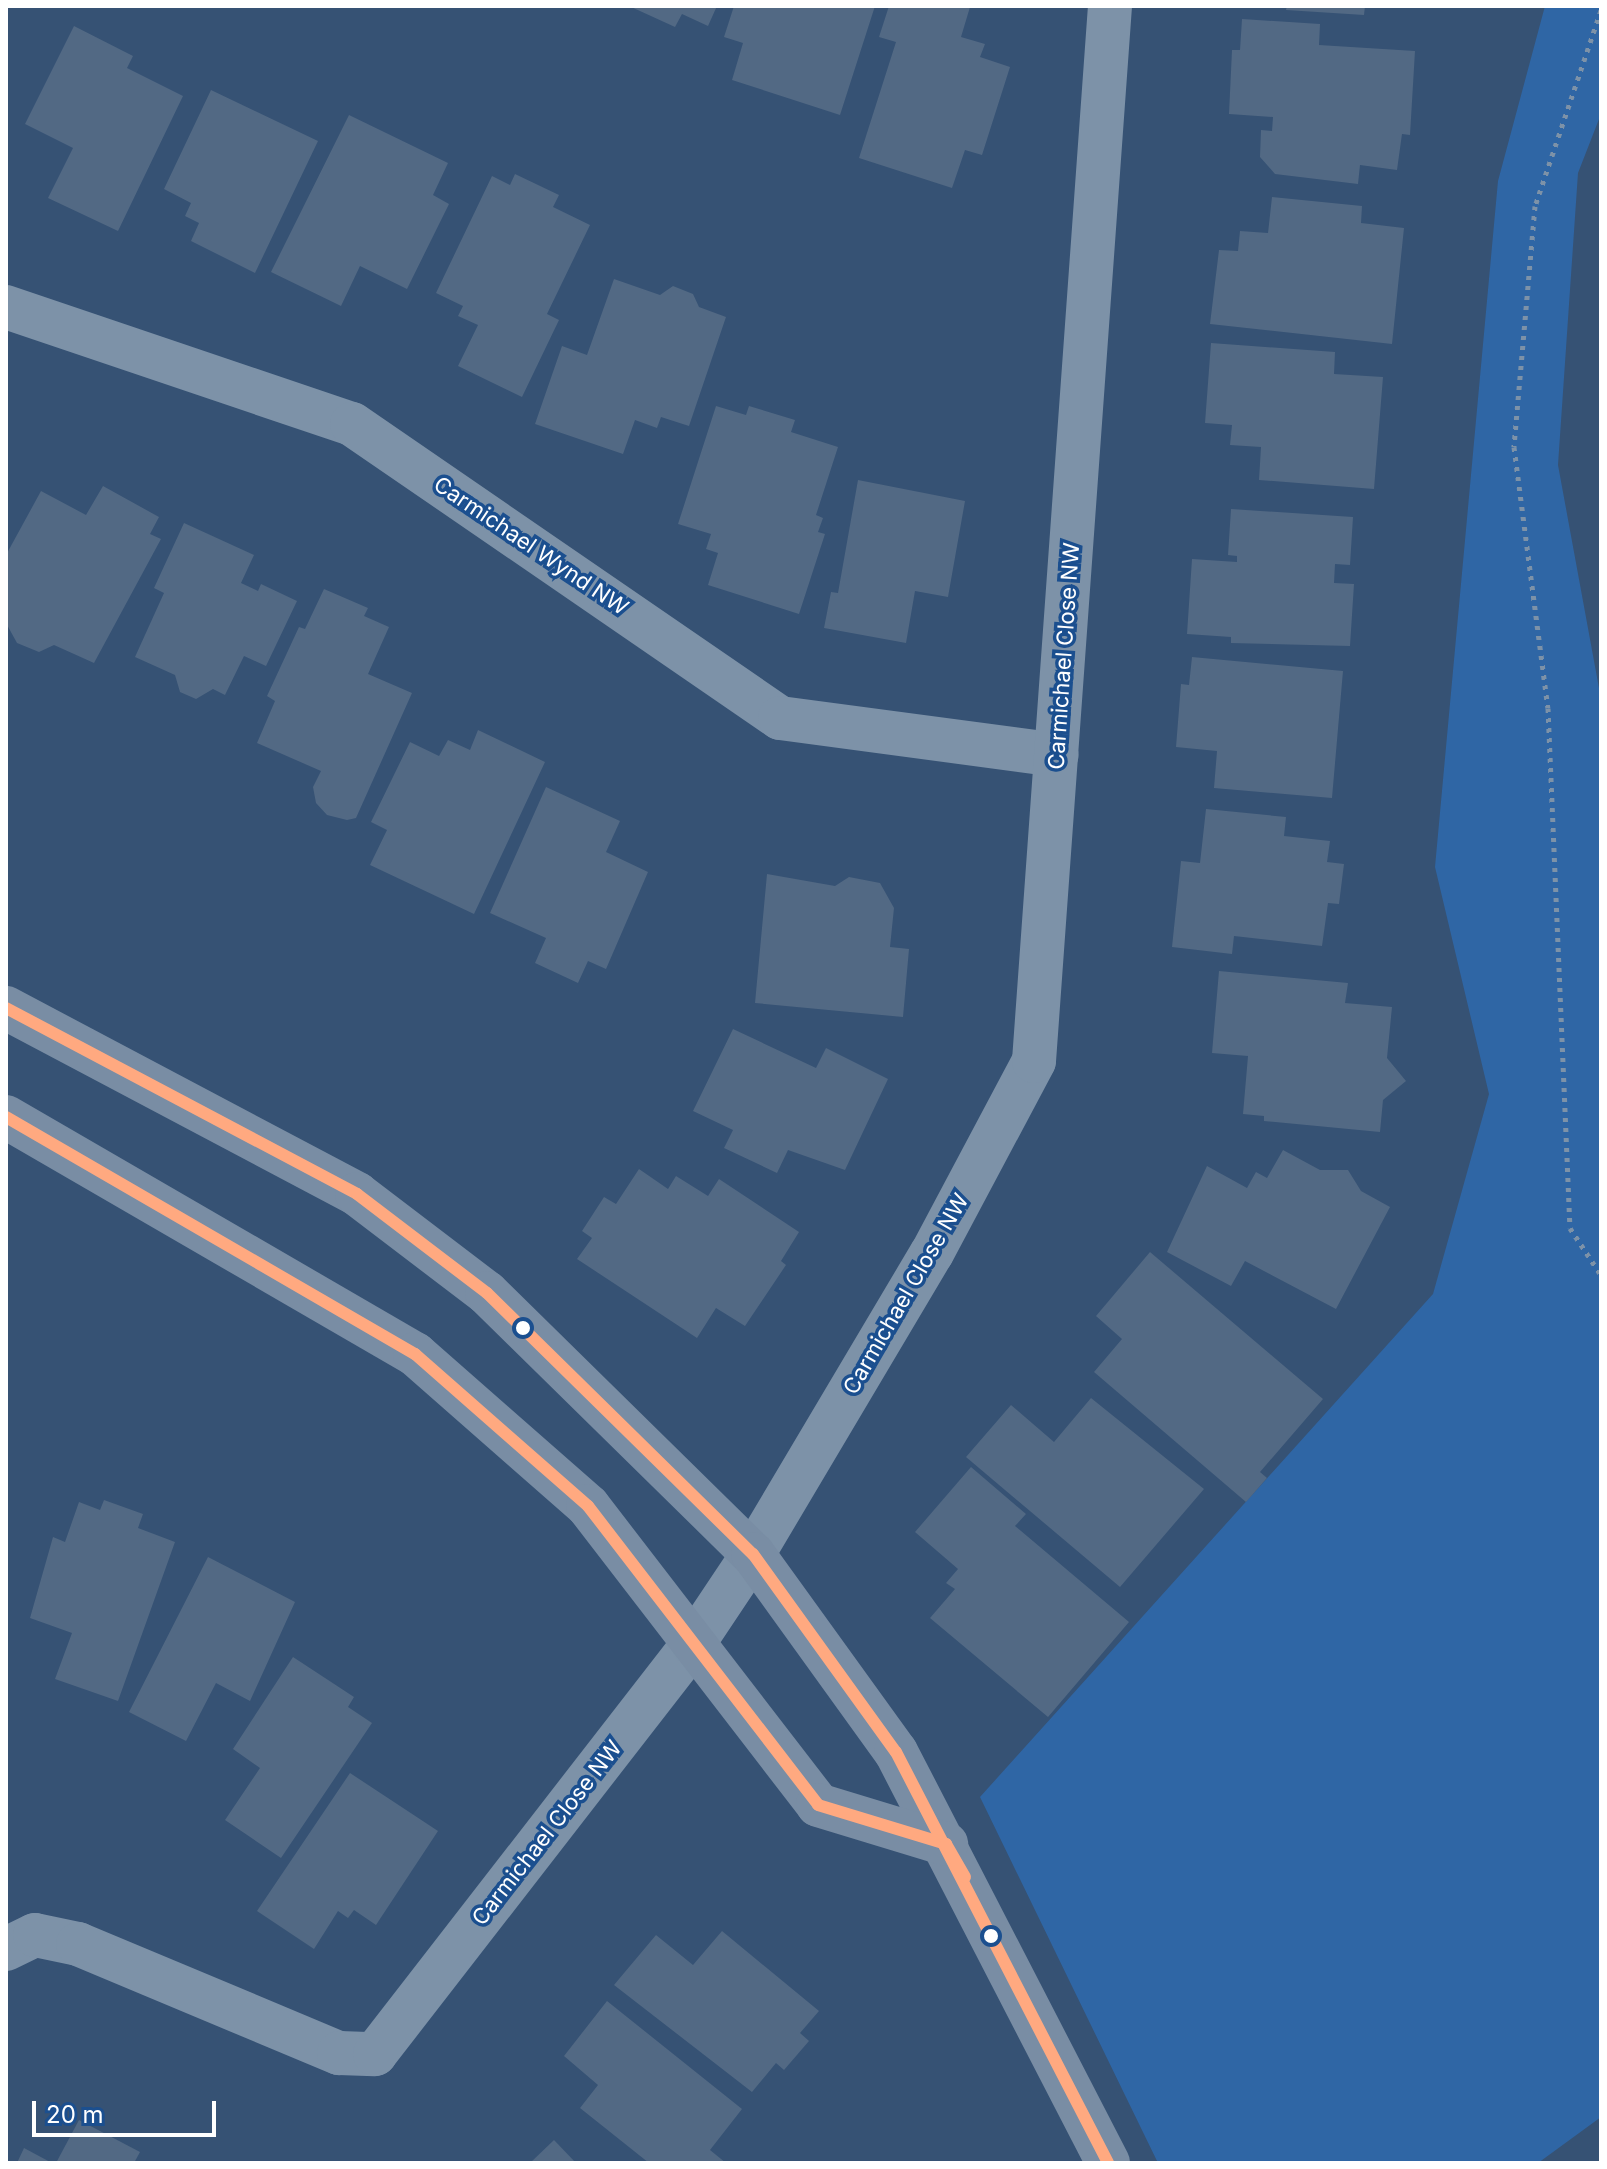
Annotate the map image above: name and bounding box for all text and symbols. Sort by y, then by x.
street label: Carmichael Wynd NW [429,471,633,621]
street label: Carmichael Close NW [1043,542,1085,770]
street label: Carmichael Close NW [838,1189,974,1399]
unlabelled marker [515,1320,531,1336]
street label: Carmichael Close NW [467,1735,627,1931]
unlabelled marker [983,1928,999,1944]
scale bar [36,2085,220,2135]
text: 20 m [46,2100,104,2129]

